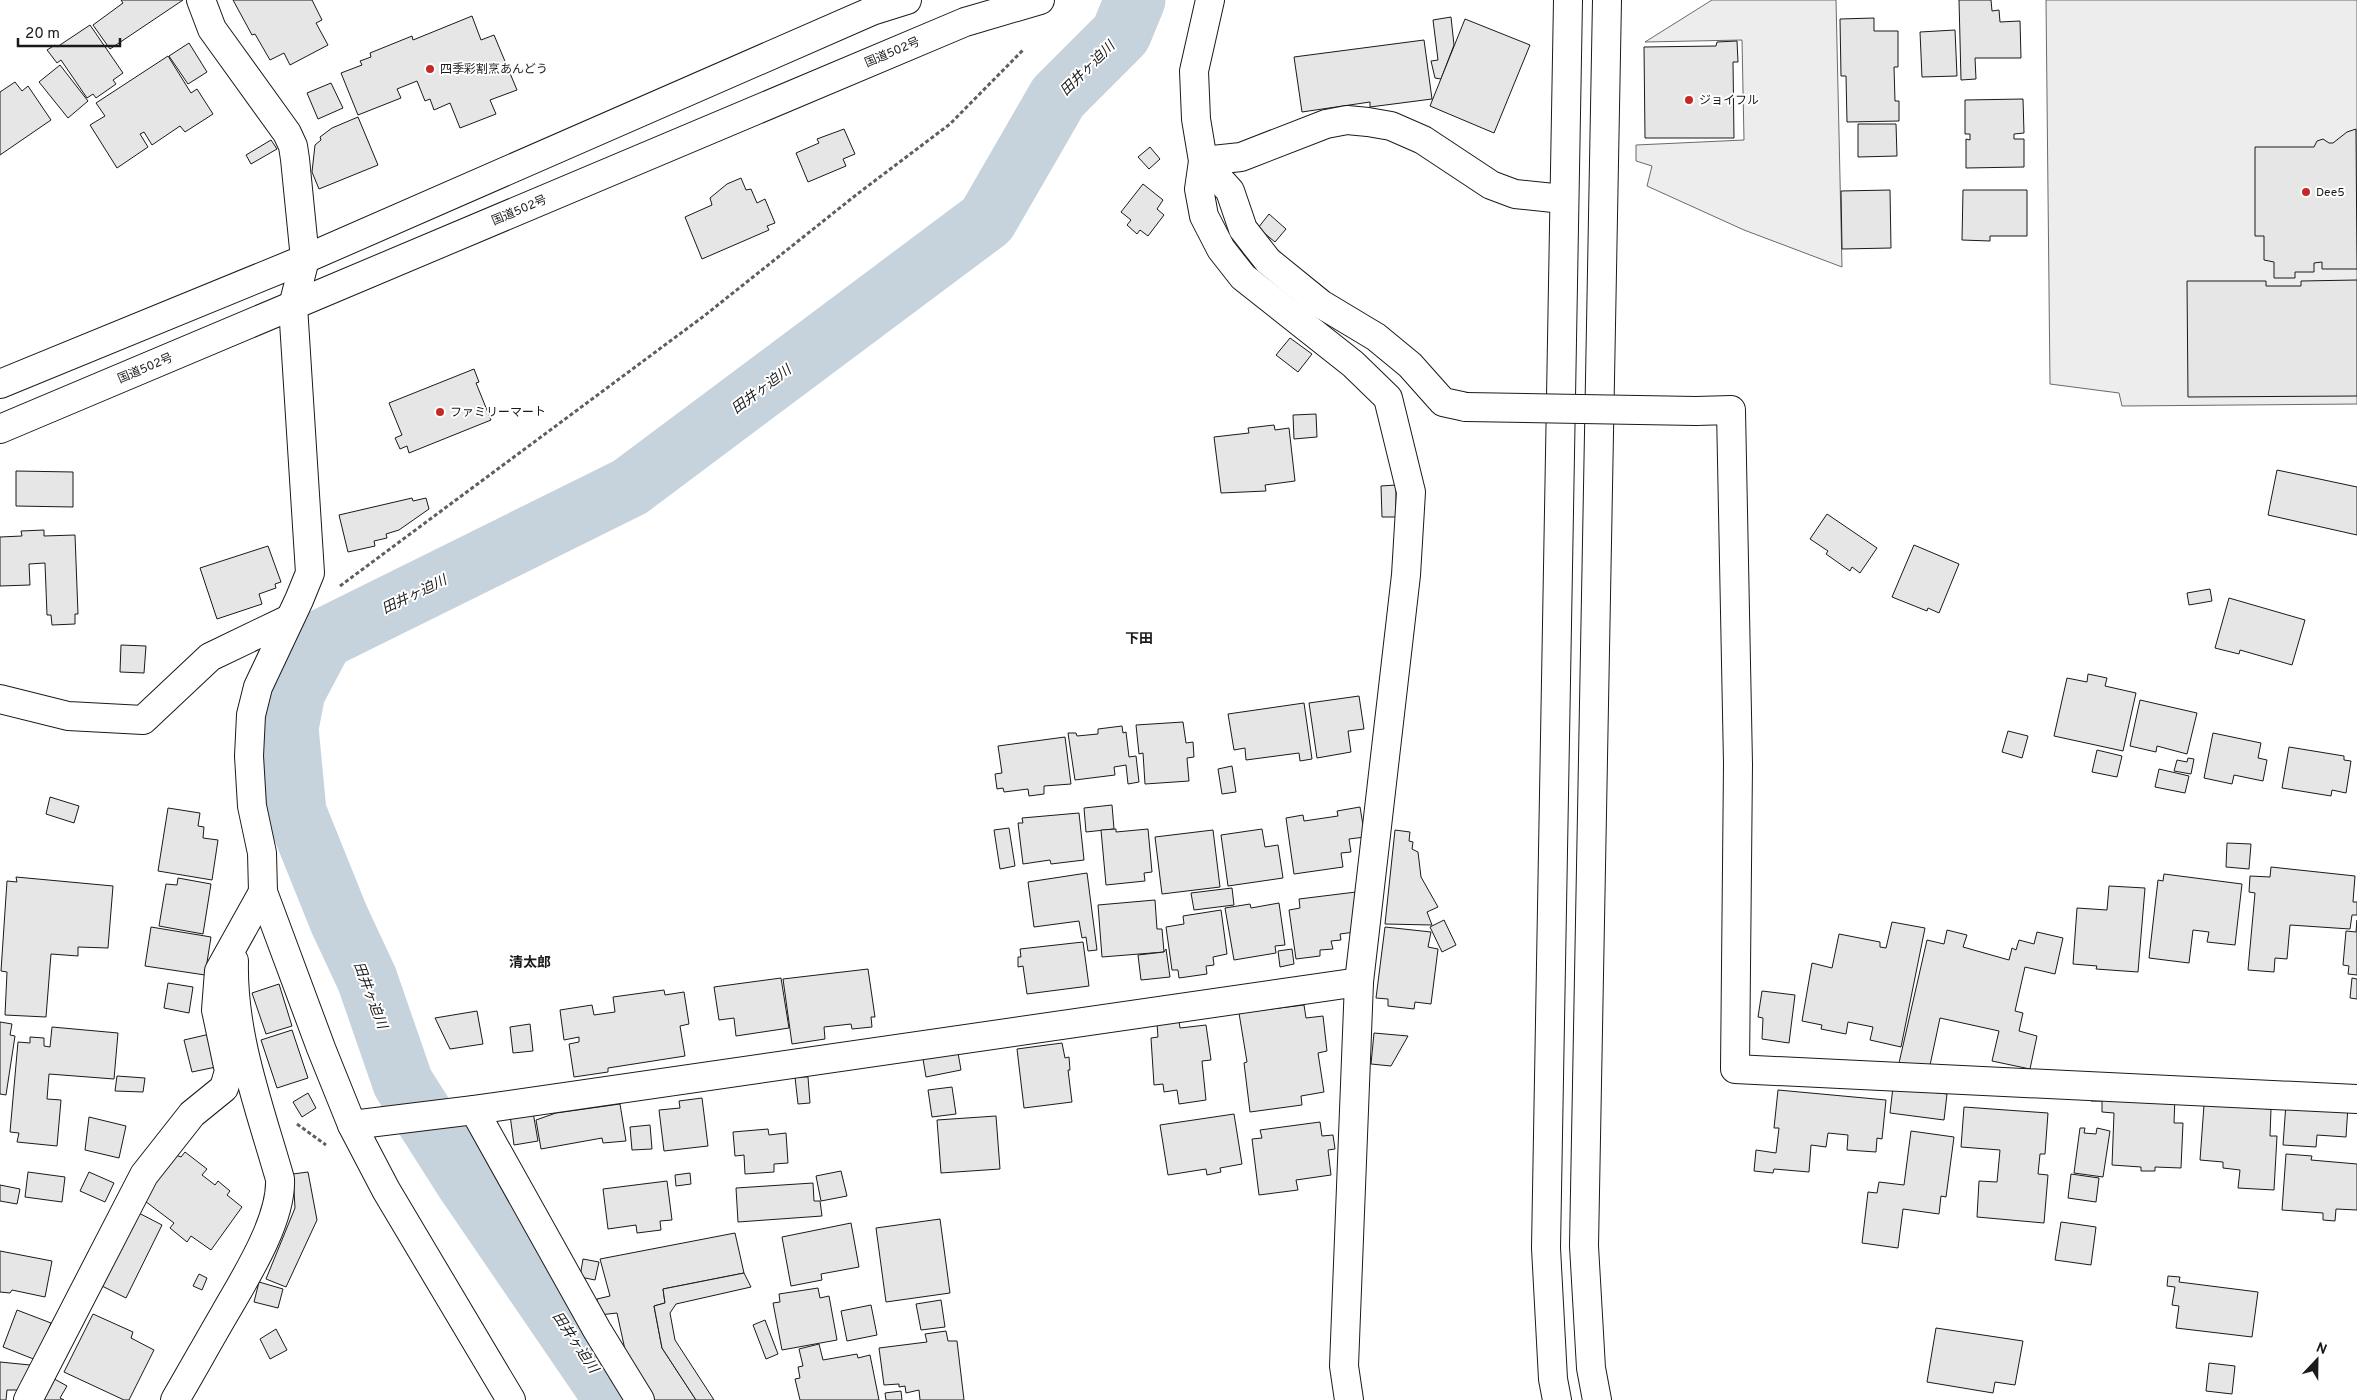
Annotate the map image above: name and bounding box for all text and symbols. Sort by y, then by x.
scale bar [18,15,120,47]
text: 20 m [25,25,60,44]
street label: 国道502号 [862,34,922,72]
water label: 田井ヶ迫川 [1057,37,1120,100]
place label: 四季彩割烹あんどう [440,62,548,78]
marker: 四季彩割烹あんどう [424,63,436,75]
place label: ジョイフル [1699,93,1759,109]
marker: ジョイフル [1683,94,1695,106]
place label: Dee5 [2316,185,2345,201]
marker: Dee5 [2300,186,2312,198]
street label: 国道502号 [489,192,549,230]
street label: 国道502号 [115,350,175,388]
water label: 田井ヶ迫川 [729,361,797,418]
place label: ファミリーマート [450,405,546,421]
marker: ファミリーマート [434,406,446,418]
water label: 田井ヶ迫川 [379,571,452,618]
district label: 下田 [1125,631,1153,648]
district label: 清太郎 [509,955,551,972]
water label: 田井ヶ迫川 [349,960,391,1033]
water label: 田井ヶ迫川 [548,1309,602,1378]
north arrow [2292,1335,2342,1385]
text: N [2313,1340,2329,1359]

